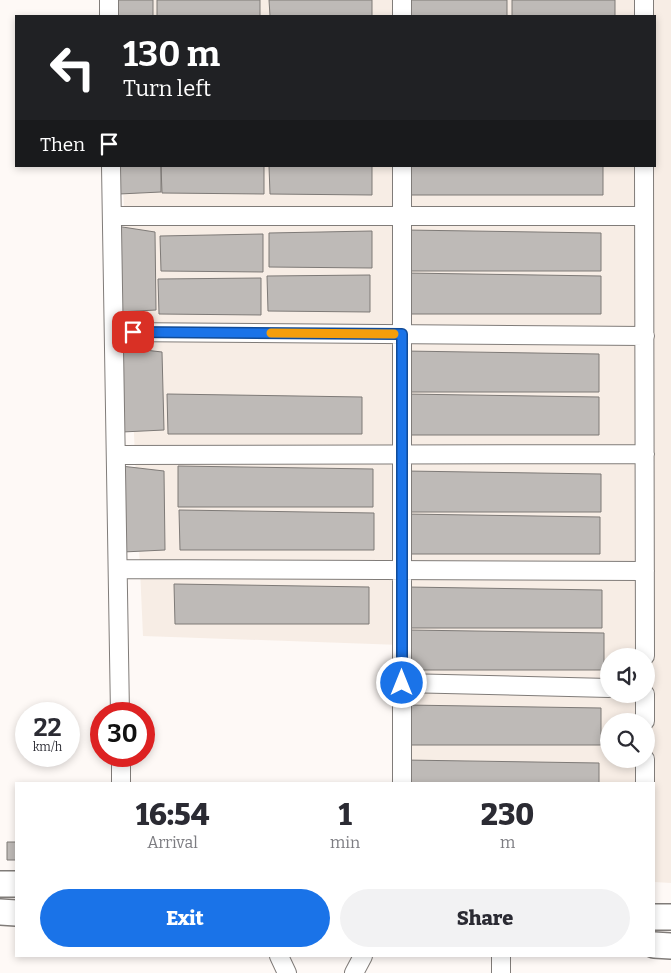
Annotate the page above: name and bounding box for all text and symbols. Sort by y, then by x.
text: 130 m [123,33,220,75]
icon: left [40,35,105,100]
text: Turn left [123,75,211,102]
icon: arrive [95,130,123,158]
text: Then [40,133,85,156]
pin [112,311,154,353]
icon: arrive [119,318,147,346]
map controls [600,648,655,768]
button: sound [600,648,655,703]
position arrow [375,656,427,708]
speed limit sign: 30 [90,702,155,767]
text: 22 [33,713,62,743]
button: search [600,713,655,768]
text: km/h [33,740,62,754]
text: 16:54 [136,797,209,833]
text: 1 [338,797,352,833]
text: 230 [481,797,534,833]
text: Arrival [147,833,198,852]
text: min [330,833,360,852]
text: m [500,833,515,852]
button: Exit [40,889,330,947]
button: Share [340,889,630,947]

